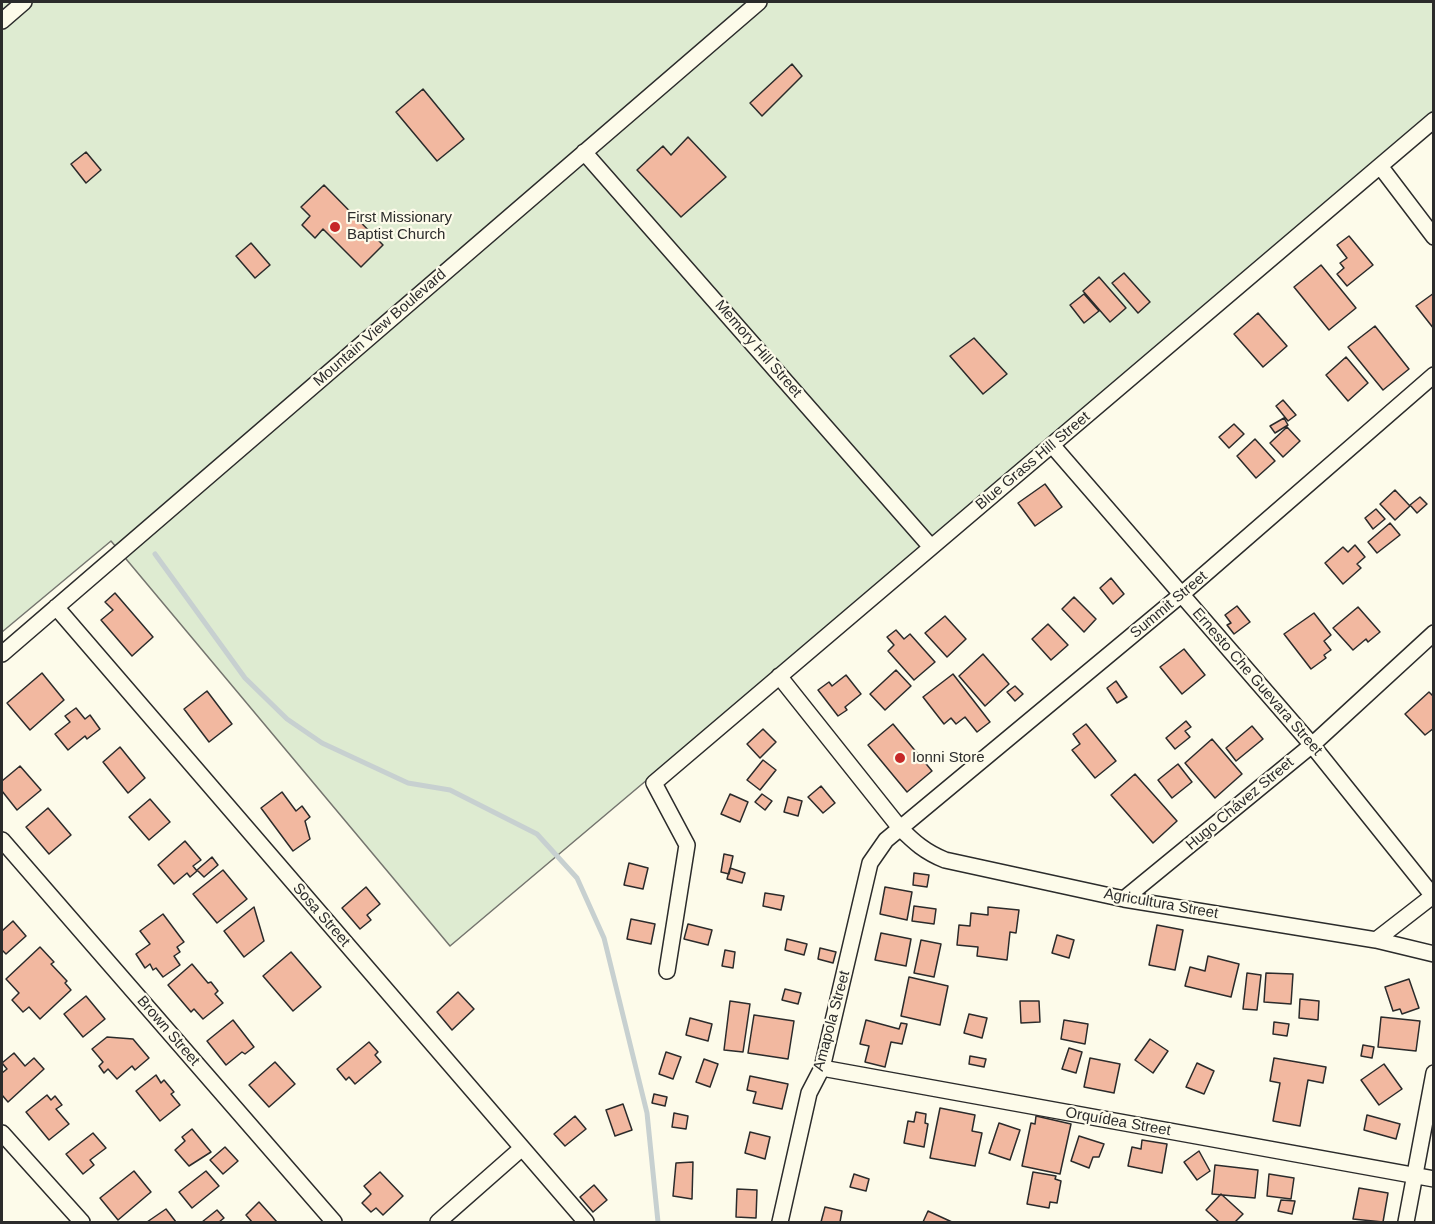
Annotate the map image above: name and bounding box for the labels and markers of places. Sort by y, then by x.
place label: First Missionary Baptist Church [347,209,452,244]
marker: First Missionary Baptist Church [328,220,342,234]
place label: Ionni Store [912,749,985,767]
marker: Ionni Store [893,751,907,765]

